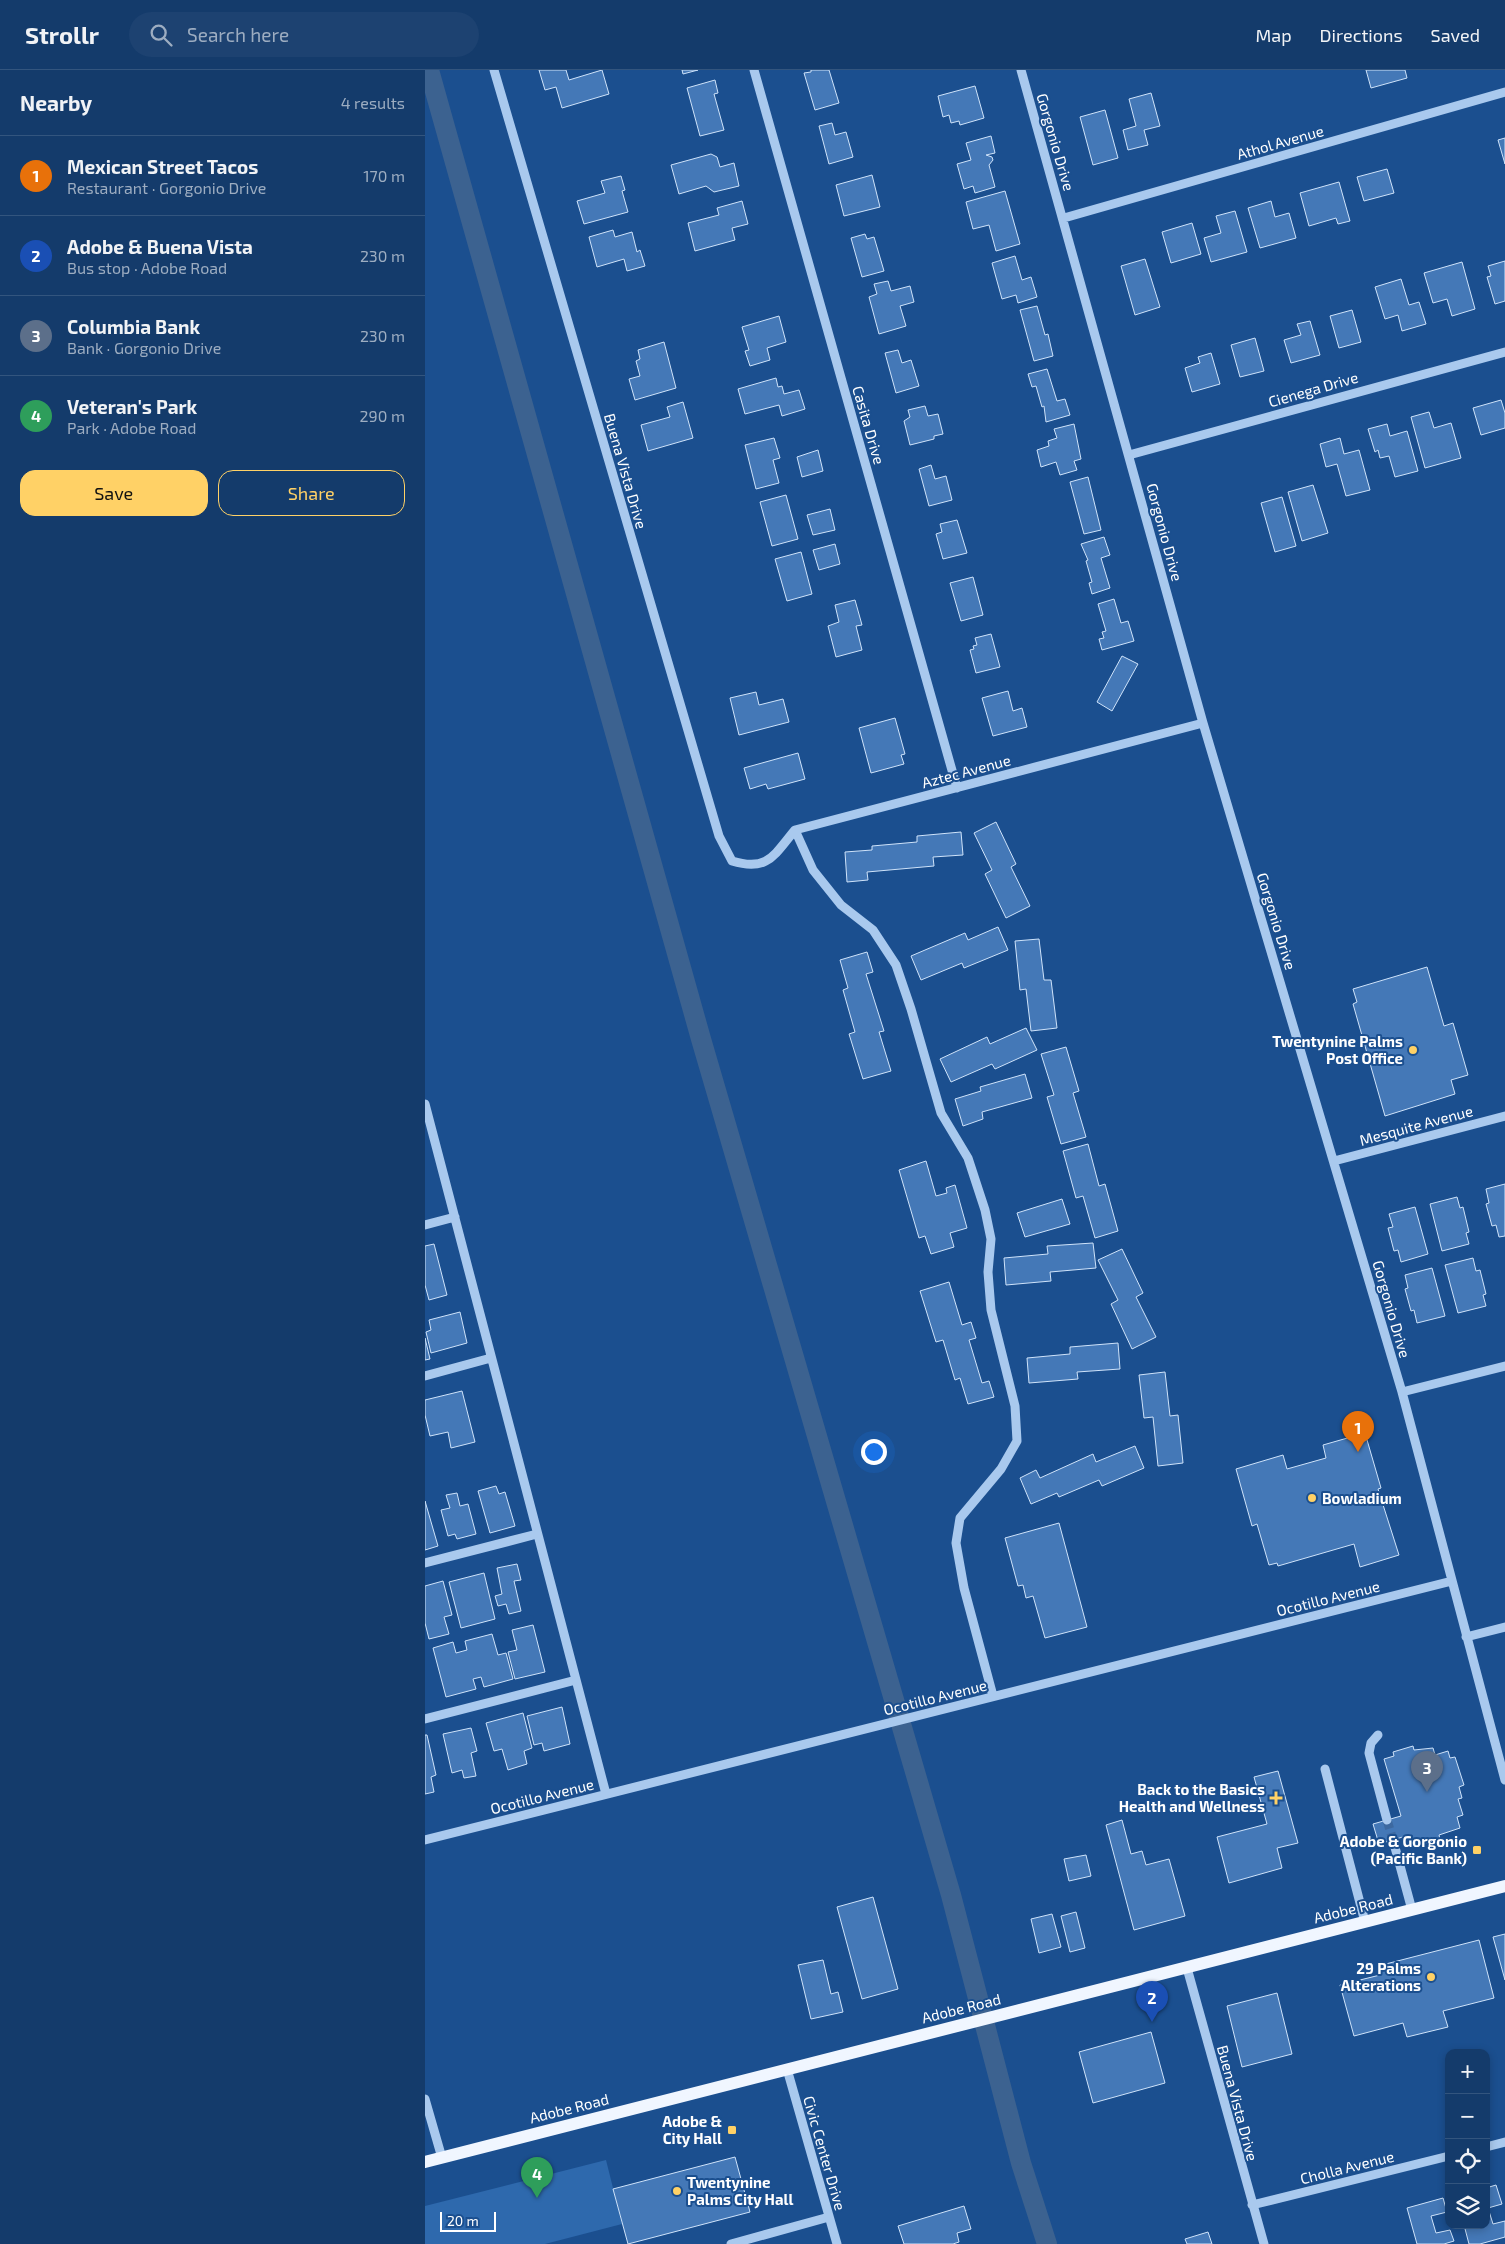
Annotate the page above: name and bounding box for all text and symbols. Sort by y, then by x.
search box [129,12,479,57]
text: Strollr [25,20,99,49]
icon: search [147,21,175,49]
text: Search here [187,23,289,46]
text: Map [1255,24,1292,46]
text: Directions [1320,24,1403,46]
text: Saved [1431,24,1480,46]
text: Nearby [20,90,92,115]
street label: Gorgonio Drive [1033,91,1079,193]
text: 4 results [341,93,405,112]
street label: Athol Avenue [1235,121,1325,163]
text: Mexican Street Tacos [67,155,258,178]
text: 1 [33,166,39,185]
text: 170 m [363,166,405,185]
text: Restaurant · Gorgonio Drive [67,178,266,197]
text: Adobe & Buena Vista [67,235,253,258]
text: 2 [31,246,41,265]
text: 230 m [360,246,405,265]
text: Bus stop · Adobe Road [67,258,227,277]
text: Columbia Bank [67,315,200,338]
text: 3 [31,326,41,345]
text: 230 m [360,326,405,345]
text: Bank · Gorgonio Drive [67,338,221,357]
street label: Cienega Drive [1266,368,1360,410]
street label: Casita Drive [849,384,889,466]
text: Veteran's Park [67,395,197,418]
text: 4 [31,406,41,425]
text: 290 m [360,406,405,425]
street label: Buena Vista Drive [601,411,651,531]
text: Park · Adobe Road [67,418,196,437]
button: Save [20,470,208,516]
button: Share [218,470,405,516]
street label: Gorgonio Drive [1143,481,1187,583]
street label: Aztec Avenue [920,750,1012,792]
street label: Gorgonio Drive [1254,870,1300,972]
place label: Twentynine Palms Post Office [1272,1032,1403,1067]
marker: Twentynine Palms Post Office [1407,1044,1419,1056]
street label: Mesquite Avenue [1357,1101,1475,1149]
street label: Gorgonio Drive [1369,1258,1415,1360]
pin: 1 [1342,1411,1374,1452]
your location [861,1439,887,1465]
place label: Bowladium [1322,1489,1402,1507]
marker: Bowladium [1306,1492,1318,1504]
street label: Ocotillo Avenue [1274,1576,1382,1620]
street label: Ocotillo Avenue [881,1675,989,1719]
pin: 3 [1411,1751,1443,1792]
street label: Ocotillo Avenue [488,1774,596,1818]
place label: Back to the Basics Health and Wellness [1119,1780,1265,1815]
marker: Back to the Basics Health and Wellness [1269,1791,1283,1805]
place label: Adobe & Gorgonio (Pacific Bank) [1340,1832,1467,1867]
marker: Adobe & Gorgonio (Pacific Bank) [1471,1844,1483,1856]
street label: Adobe Road [1312,1889,1394,1927]
place label: 29 Palms Alterations [1341,1959,1421,1994]
marker: 29 Palms Alterations [1425,1971,1437,1983]
pin: 2 [1136,1981,1168,2022]
street label: Adobe Road [920,1989,1002,2027]
street label: Buena Vista Drive [1214,2043,1262,2163]
map controls [1445,2049,1490,2229]
button: + [1445,2049,1490,2094]
street label: Adobe Road [528,2089,610,2127]
street label: Civic Center Drive [800,2094,850,2212]
button: − [1445,2094,1490,2139]
place label: Adobe & City Hall [662,2112,723,2148]
marker: Adobe & City Hall [726,2124,738,2136]
button: locate [1445,2139,1490,2184]
street label: Cholla Avenue [1298,2147,1396,2187]
pin: 4 [521,2157,553,2198]
place label: Twentynine Palms City Hall [687,2173,793,2209]
button: layers [1445,2184,1490,2229]
marker: Twentynine Palms City Hall [671,2185,683,2197]
scale bar [440,2209,496,2232]
text: 20 m [447,2212,479,2229]

